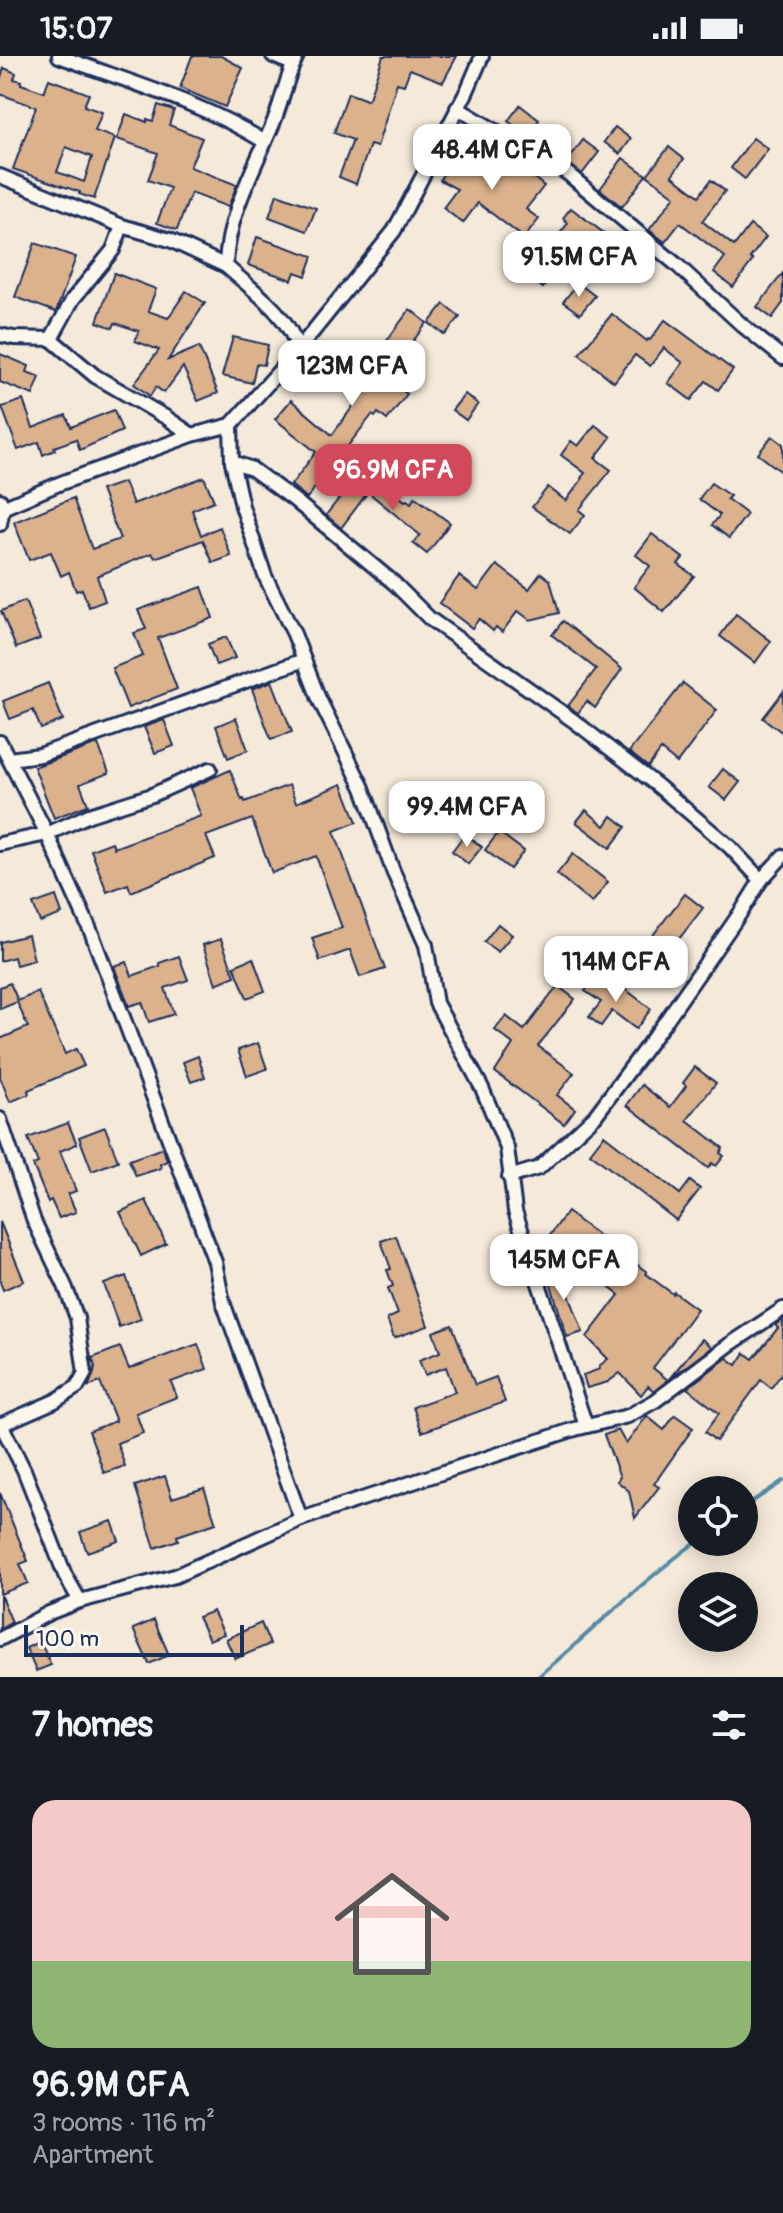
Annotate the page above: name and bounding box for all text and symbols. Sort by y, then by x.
text: 15:07 [40,10,112,47]
pin: 48.4M CFA [400,124,584,192]
text: 48.4M CFA [431,134,553,166]
pin: 91.5M CFA [487,231,671,299]
text: 91.5M CFA [521,241,637,273]
pin: 123M CFA [269,340,435,408]
text: 123M CFA [296,350,408,382]
pin: 96.9M CFA [301,444,485,512]
text: 96.9M CFA [333,454,453,486]
pin: 99.4M CFA [375,781,559,849]
text: 99.4M CFA [407,791,527,823]
pin: 114M CFA [533,936,699,1004]
text: 114M CFA [562,946,670,978]
pin: 145M CFA [481,1234,647,1302]
text: 145M CFA [508,1244,620,1276]
map controls [678,1476,758,1652]
button: locate [678,1476,758,1556]
button: layers [678,1572,758,1652]
scale bar [24,1621,244,1657]
text: 100 m [36,1625,99,1653]
icon: filters [707,1703,751,1747]
text: 7 homes [32,1704,153,1747]
icon: home [320,1852,464,1996]
text: 96.9M CFA [32,2064,190,2107]
text: 3 rooms · 116 m² [32,2107,215,2139]
text: Apartment [32,2139,153,2171]

